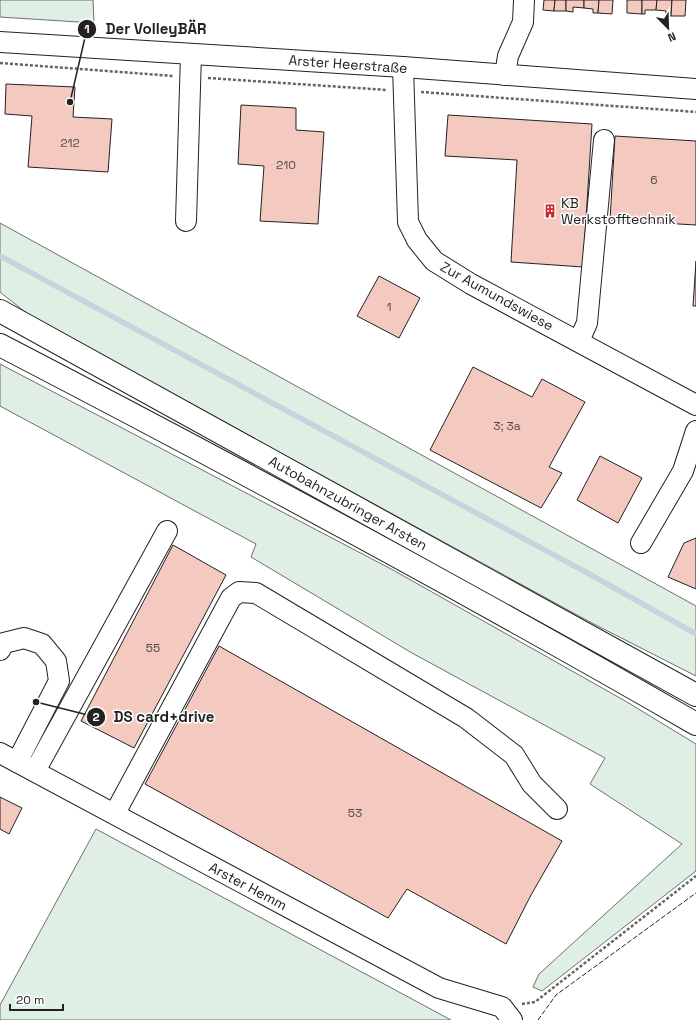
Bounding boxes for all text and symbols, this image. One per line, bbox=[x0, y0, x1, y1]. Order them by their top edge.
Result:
north arrow bbox=[648, 8, 688, 48]
callout: Der VolleyBÄR bbox=[77, 15, 215, 42]
text: Der VolleyBÄR bbox=[106, 19, 206, 38]
text: 1 bbox=[84, 21, 90, 37]
text: N bbox=[666, 29, 678, 45]
street label: Arster Heerstraße bbox=[288, 51, 408, 77]
house number: 212 bbox=[60, 135, 80, 151]
house number: 210 bbox=[276, 157, 296, 173]
house number: 6 bbox=[650, 172, 658, 188]
place label: KB Werkstofftechnik bbox=[561, 194, 676, 228]
building icon: KB Werkstofftechnik bbox=[542, 203, 558, 219]
street label: Zur Aumundswiese bbox=[437, 257, 557, 335]
house number: 1 bbox=[386, 299, 392, 315]
house number: 3; 3a bbox=[493, 418, 521, 434]
street label: Autobahnzubringer Arsten bbox=[265, 452, 431, 554]
house number: 55 bbox=[146, 640, 160, 656]
callout: DS card+drive bbox=[86, 703, 223, 730]
text: DS card+drive bbox=[113, 707, 215, 726]
text: 2 bbox=[92, 709, 100, 725]
house number: 53 bbox=[348, 805, 362, 821]
street label: Arster Hemm bbox=[206, 858, 290, 914]
scale bar bbox=[10, 986, 63, 1012]
text: 20 m bbox=[16, 992, 44, 1008]

